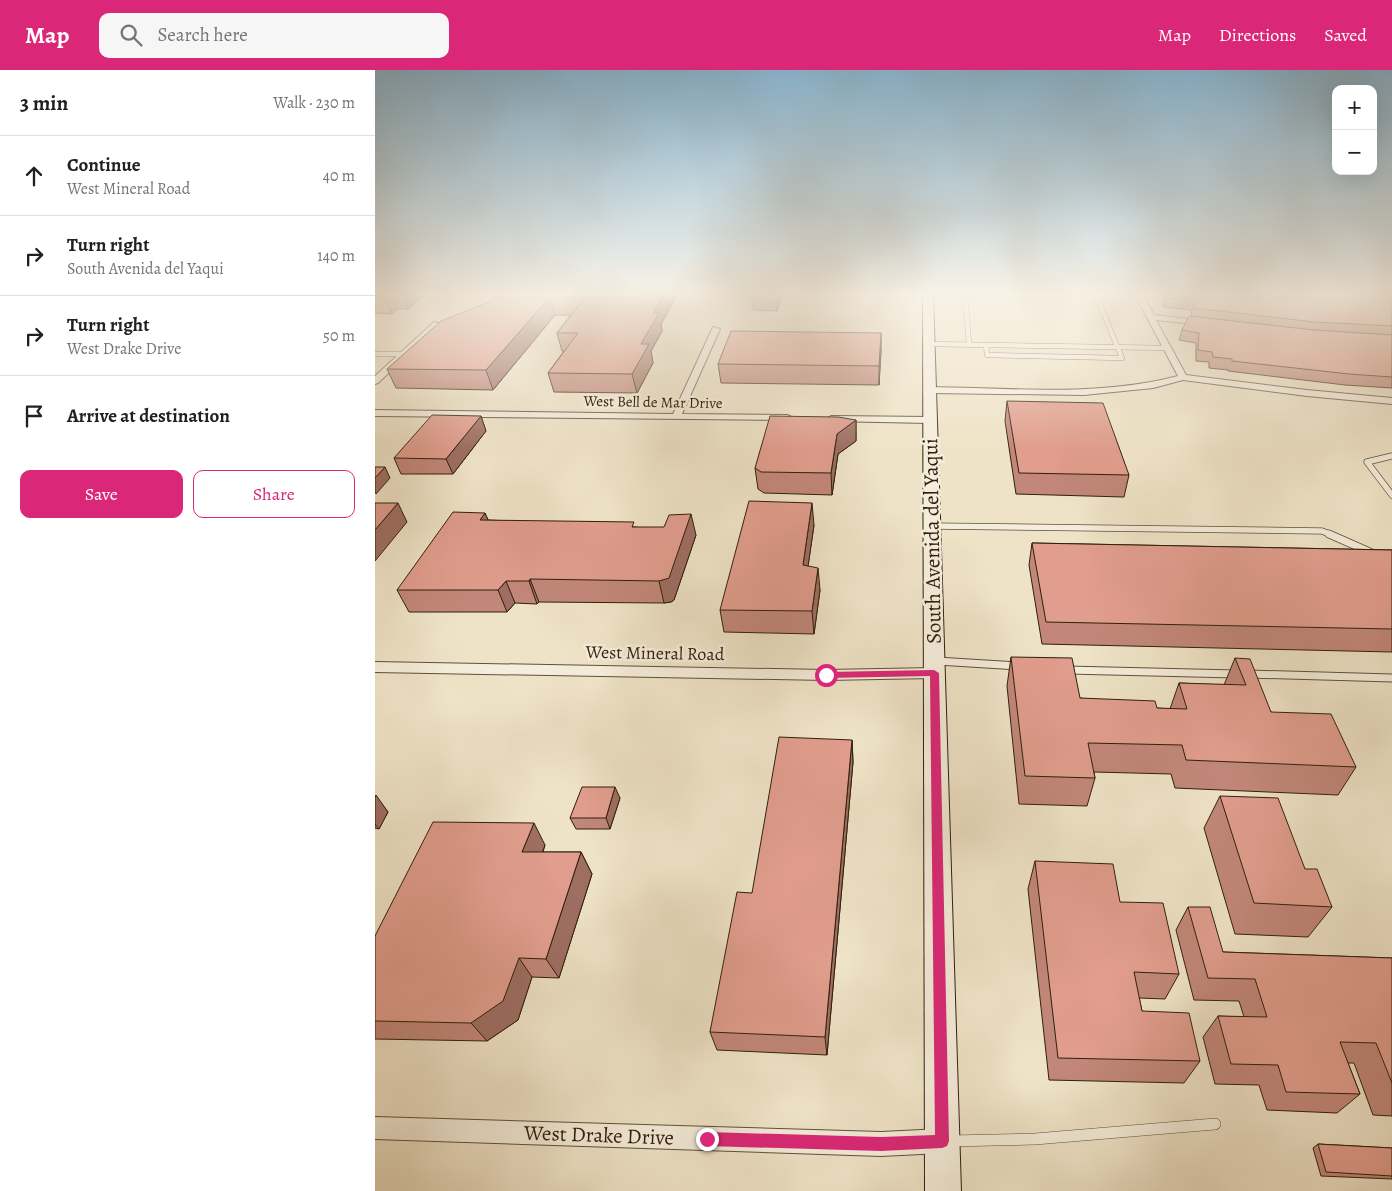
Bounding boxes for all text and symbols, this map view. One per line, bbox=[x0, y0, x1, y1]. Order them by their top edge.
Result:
search box bbox=[99, 13, 449, 58]
text: Map bbox=[25, 19, 69, 51]
icon: search bbox=[117, 21, 145, 49]
text: Search here bbox=[157, 22, 248, 48]
text: Map bbox=[1158, 23, 1191, 47]
text: Directions bbox=[1219, 23, 1296, 47]
text: Saved bbox=[1324, 23, 1367, 47]
map controls bbox=[1332, 85, 1377, 175]
button: + bbox=[1332, 85, 1377, 130]
text: 3 min bbox=[20, 89, 68, 117]
text: Walk · 230 m bbox=[273, 92, 355, 114]
button: − bbox=[1332, 130, 1377, 175]
text: Continue bbox=[67, 152, 141, 178]
icon: ahead bbox=[20, 162, 48, 190]
text: 40 m bbox=[323, 165, 355, 187]
text: West Mineral Road bbox=[67, 178, 190, 200]
text: Turn right bbox=[67, 232, 149, 258]
icon: right bbox=[20, 242, 48, 270]
text: 140 m bbox=[317, 245, 355, 267]
text: South Avenida del Yaqui bbox=[67, 258, 224, 280]
text: Turn right bbox=[67, 312, 149, 338]
icon: right bbox=[20, 322, 48, 350]
text: 50 m bbox=[323, 325, 355, 347]
text: West Drake Drive bbox=[67, 338, 181, 360]
street label: West Bell de Mar Drive bbox=[582, 391, 723, 413]
icon: arrive bbox=[20, 402, 48, 430]
text: Arrive at destination bbox=[67, 403, 230, 429]
street label: South Avenida del Yaqui bbox=[916, 438, 948, 644]
button: Save bbox=[20, 470, 183, 518]
button: Share bbox=[193, 470, 355, 518]
street label: West Mineral Road bbox=[584, 640, 725, 666]
route start bbox=[815, 664, 838, 687]
street label: West Drake Drive bbox=[523, 1118, 674, 1152]
route end bbox=[696, 1128, 719, 1151]

